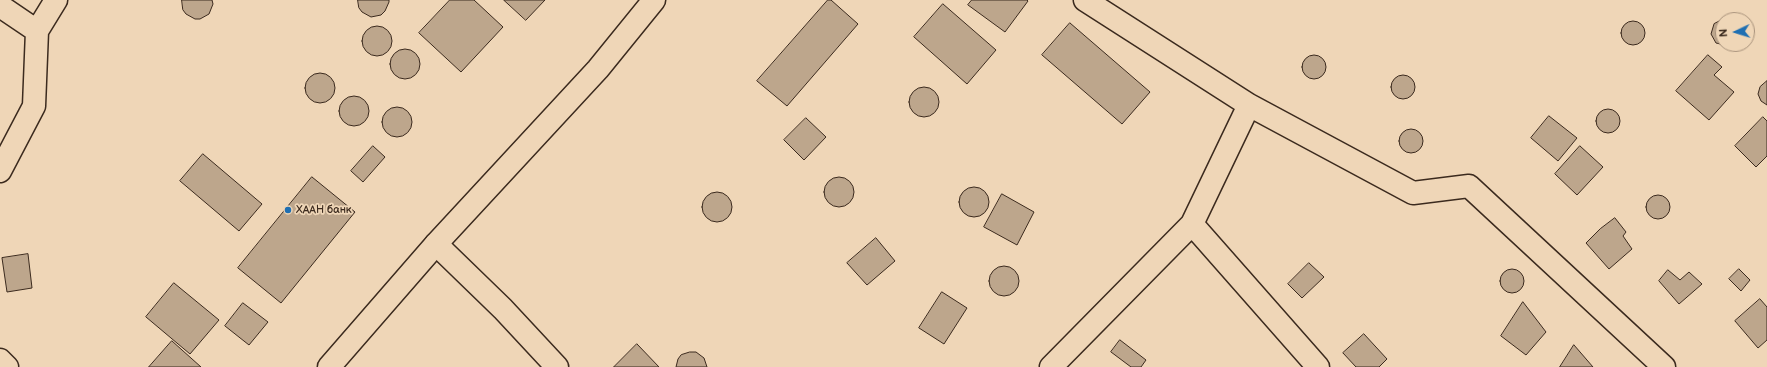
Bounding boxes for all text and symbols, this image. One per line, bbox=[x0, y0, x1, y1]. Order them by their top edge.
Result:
north arrow bbox=[1715, 12, 1755, 52]
text: N bbox=[1717, 28, 1730, 37]
place label: ХААН банк bbox=[296, 203, 352, 217]
marker: ХААН банк bbox=[283, 205, 293, 215]

